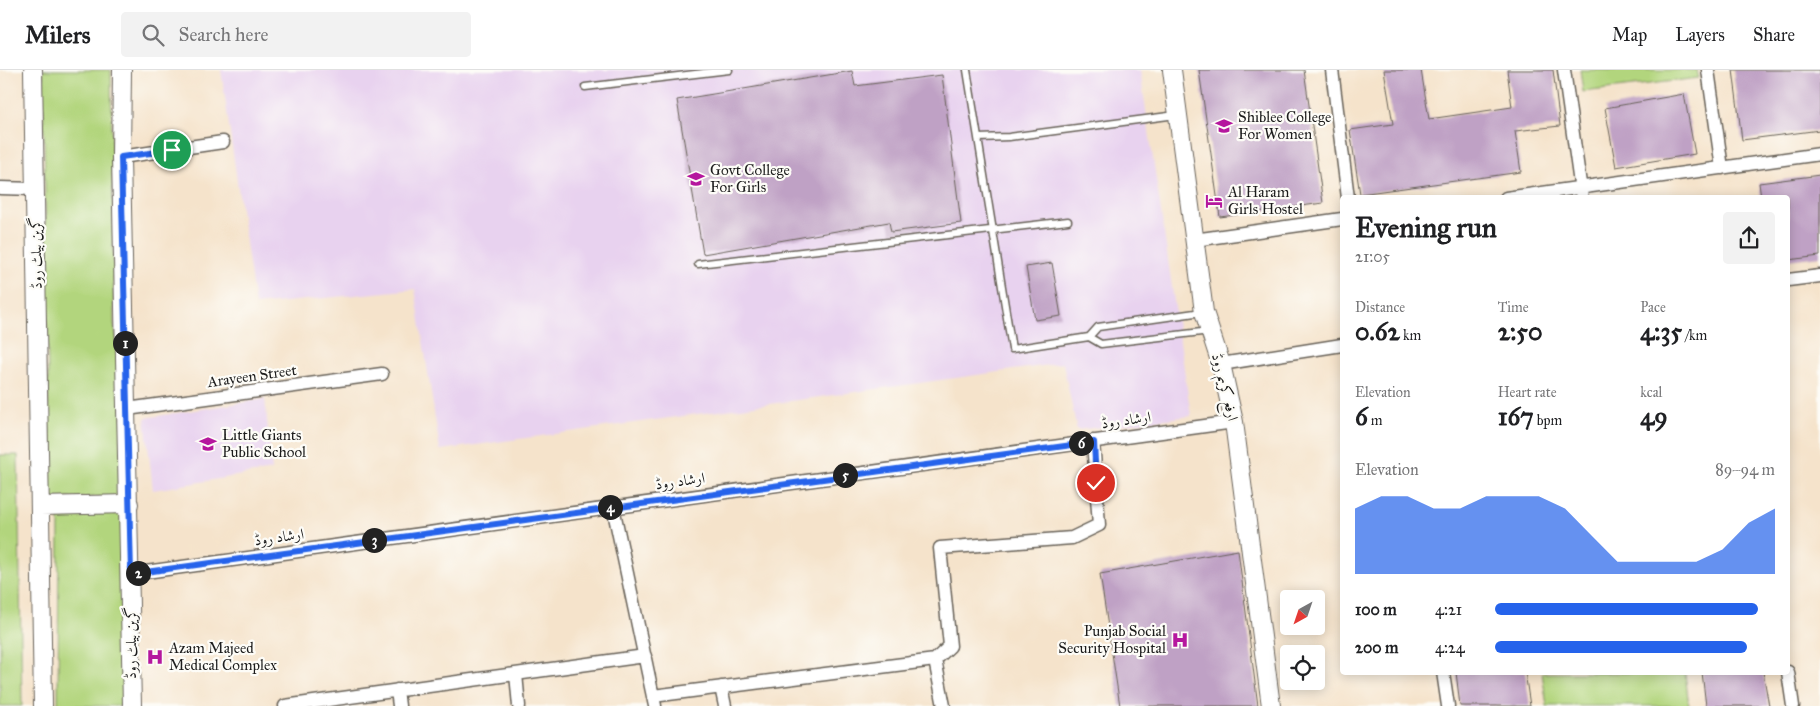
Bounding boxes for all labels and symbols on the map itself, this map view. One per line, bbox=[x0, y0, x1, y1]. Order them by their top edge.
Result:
place label: Shiblee College For Women bbox=[1238, 108, 1331, 143]
school or university icon: Shiblee College For Women bbox=[1214, 116, 1234, 136]
pin bbox=[151, 129, 193, 171]
place label: Govt College For Girls bbox=[710, 161, 790, 196]
school or university icon: Govt College For Girls bbox=[686, 169, 706, 189]
place label: Al Haram Girls Hostel bbox=[1227, 183, 1304, 218]
hotel icon: Al Haram Girls Hostel bbox=[1204, 191, 1224, 211]
street label: گرین بیلٹ روڈ bbox=[25, 217, 46, 289]
pin: 1 bbox=[112, 330, 138, 356]
street label: ارفع کریم روڈ bbox=[1203, 351, 1242, 424]
street label: Arayeen Street bbox=[205, 361, 298, 391]
street label: ارشاد روڈ bbox=[1100, 408, 1152, 432]
place label: Little Giants Public School bbox=[222, 426, 307, 461]
pin: 6 bbox=[1068, 430, 1094, 456]
school or university icon: Little Giants Public School bbox=[198, 434, 218, 454]
pin: 5 bbox=[832, 462, 858, 488]
pin bbox=[1075, 462, 1117, 504]
street label: ارشاد روڈ bbox=[654, 469, 706, 493]
pin: 4 bbox=[598, 494, 622, 520]
street label: ارشاد روڈ bbox=[253, 525, 305, 549]
pin: 3 bbox=[362, 528, 386, 552]
pin: 2 bbox=[126, 560, 150, 586]
north arrow bbox=[1280, 590, 1325, 635]
street label: گرین بیلٹ روڈ bbox=[121, 607, 140, 679]
place label: Punjab Social Security Hospital bbox=[1058, 622, 1167, 657]
hospital icon: Punjab Social Security Hospital bbox=[1170, 630, 1190, 650]
place label: Azam Majeed Medical Complex bbox=[168, 639, 277, 674]
hospital icon: Azam Majeed Medical Complex bbox=[145, 647, 165, 667]

